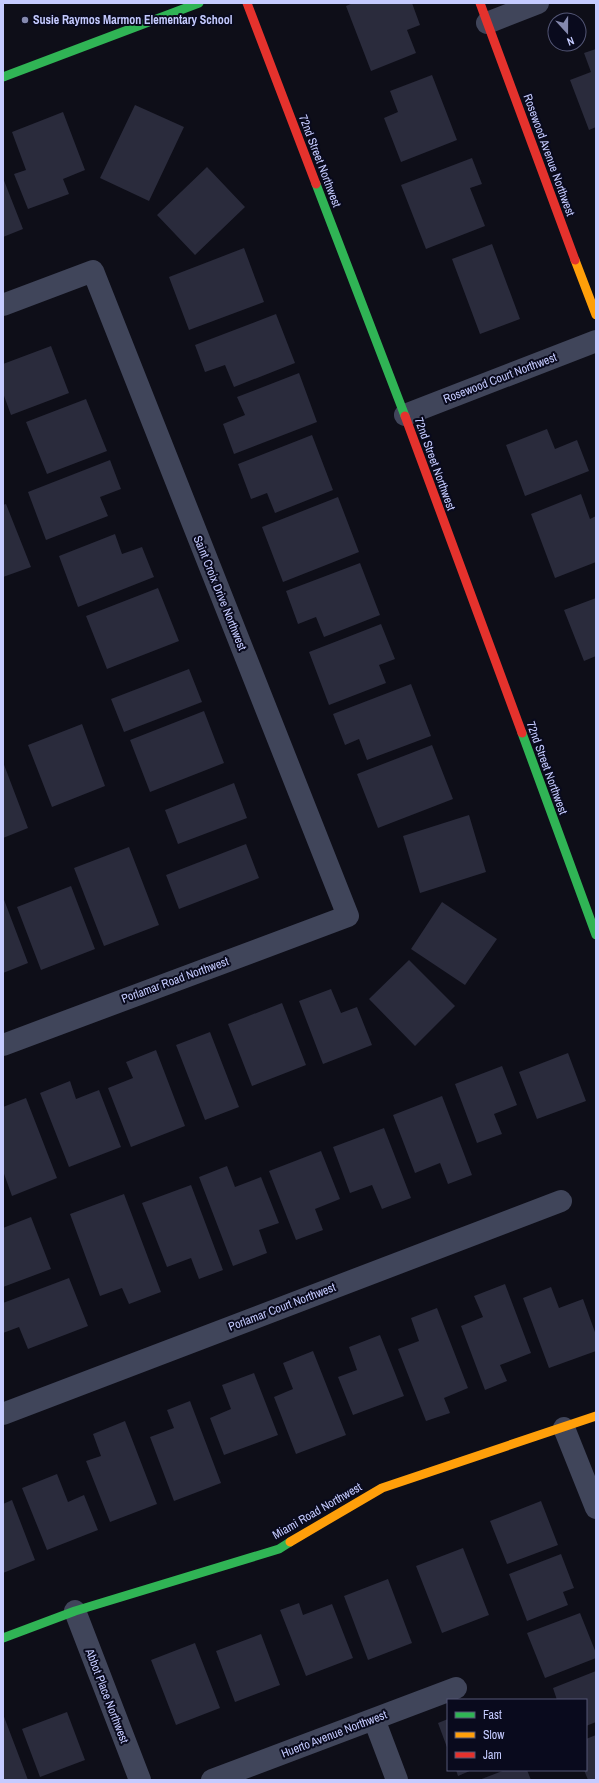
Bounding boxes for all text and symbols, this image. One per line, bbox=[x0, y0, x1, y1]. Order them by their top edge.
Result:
place label: Susie Raymos Marmon Elementary School bbox=[33, 12, 233, 28]
north arrow bbox=[547, 12, 587, 52]
marker: Susie Raymos Marmon Elementary School bbox=[20, 15, 30, 25]
text: N bbox=[565, 34, 576, 49]
street label: Rosewood Avenue Northwest bbox=[519, 92, 579, 219]
street label: 72nd Street Northwest bbox=[295, 112, 345, 210]
street label: Rosewood Court Northwest bbox=[441, 349, 559, 407]
street label: 72nd Street Northwest bbox=[411, 415, 459, 513]
street label: Saint Croix Drive Northwest bbox=[190, 533, 250, 653]
street label: 72nd Street Northwest bbox=[523, 719, 571, 817]
street label: Porlamar Road Northwest bbox=[119, 953, 231, 1007]
street label: Porlamar Court Northwest bbox=[226, 1279, 338, 1335]
street label: Miami Road Northwest bbox=[269, 1479, 365, 1543]
street label: Abbot Place Northwest bbox=[81, 1645, 132, 1746]
legend bbox=[447, 1699, 587, 1771]
street label: Huerto Avenue Northwest bbox=[279, 1706, 389, 1762]
text: Fast bbox=[483, 1707, 502, 1723]
text: Slow bbox=[483, 1727, 505, 1743]
text: Jam bbox=[483, 1747, 502, 1763]

